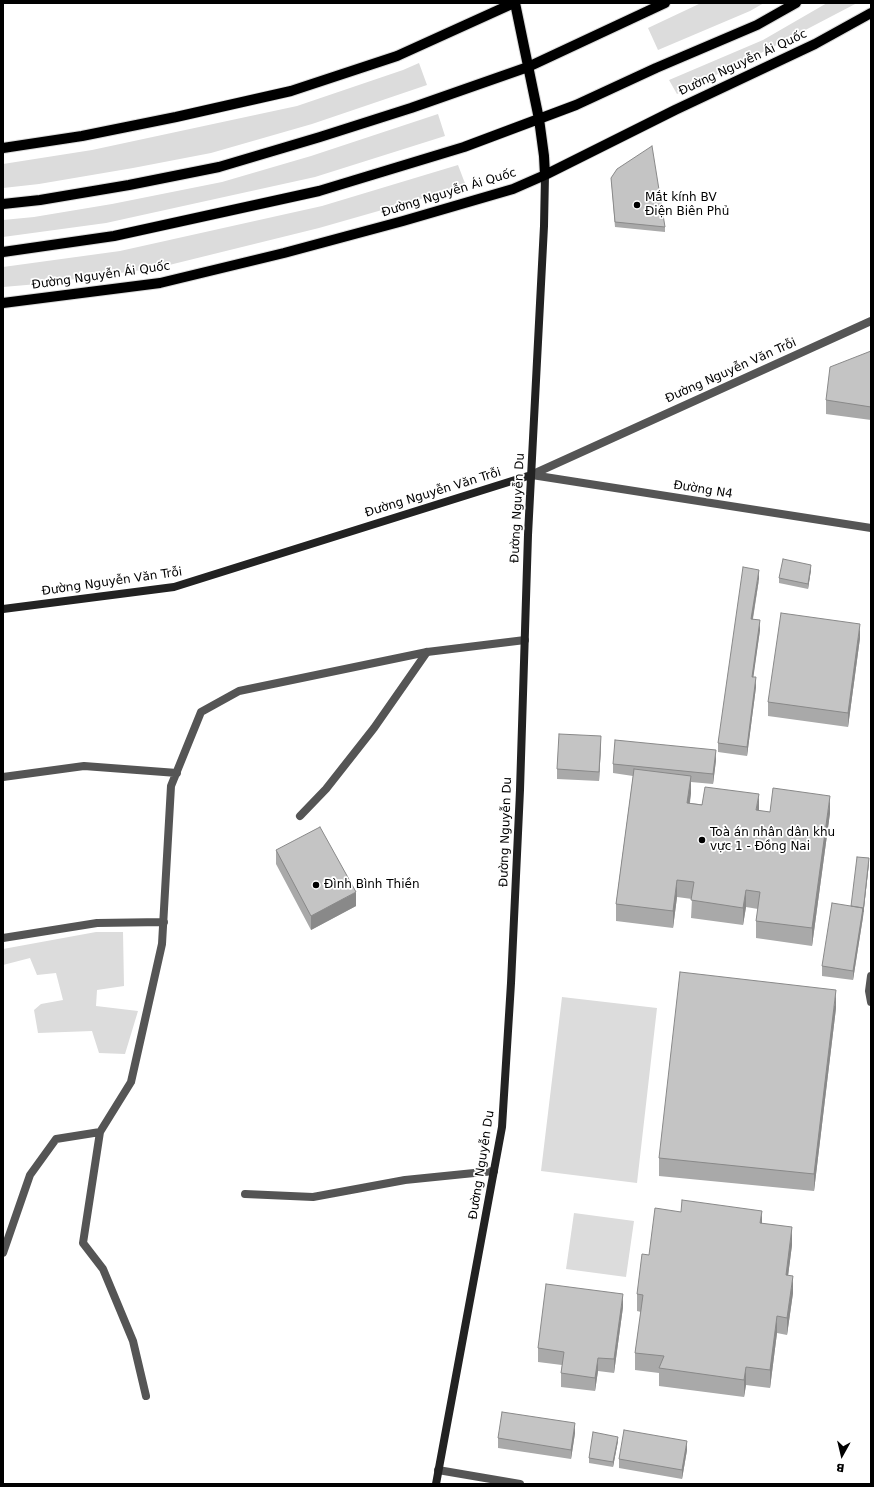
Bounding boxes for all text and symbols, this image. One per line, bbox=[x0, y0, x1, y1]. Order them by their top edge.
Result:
street label: Đường Nguyễn Ái Quốc bbox=[677, 27, 809, 99]
street label: Đường Nguyễn Ái Quốc bbox=[380, 166, 518, 220]
place label: Mắt kính BV Điện Biên Phủ bbox=[645, 191, 729, 219]
marker: Mắt kính BV Điện Biên Phủ bbox=[632, 200, 642, 210]
street label: Đường Nguyễn Ái Quốc bbox=[31, 259, 171, 293]
street label: Đường Nguyễn Văn Trỗi bbox=[663, 336, 799, 406]
street label: Đường Nguyễn Du bbox=[508, 453, 528, 563]
street label: Đường Nguyễn Văn Trỗi bbox=[363, 465, 503, 521]
street label: Đường N4 bbox=[672, 478, 734, 502]
street label: Đường Nguyễn Văn Trỗi bbox=[41, 565, 183, 599]
street label: Đường Nguyễn Du bbox=[497, 777, 515, 887]
place label: Toà án nhân dân khu vực 1 - Đồng Nai bbox=[710, 826, 835, 854]
marker: Toà án nhân dân khu vực 1 - Đồng Nai bbox=[697, 835, 707, 845]
place label: Đình Bình Thiền bbox=[324, 878, 420, 892]
marker: Đình Bình Thiền bbox=[311, 880, 321, 890]
street label: Đường Nguyễn Du bbox=[466, 1109, 498, 1221]
north arrow bbox=[822, 1435, 862, 1475]
text: B bbox=[835, 1460, 845, 1474]

